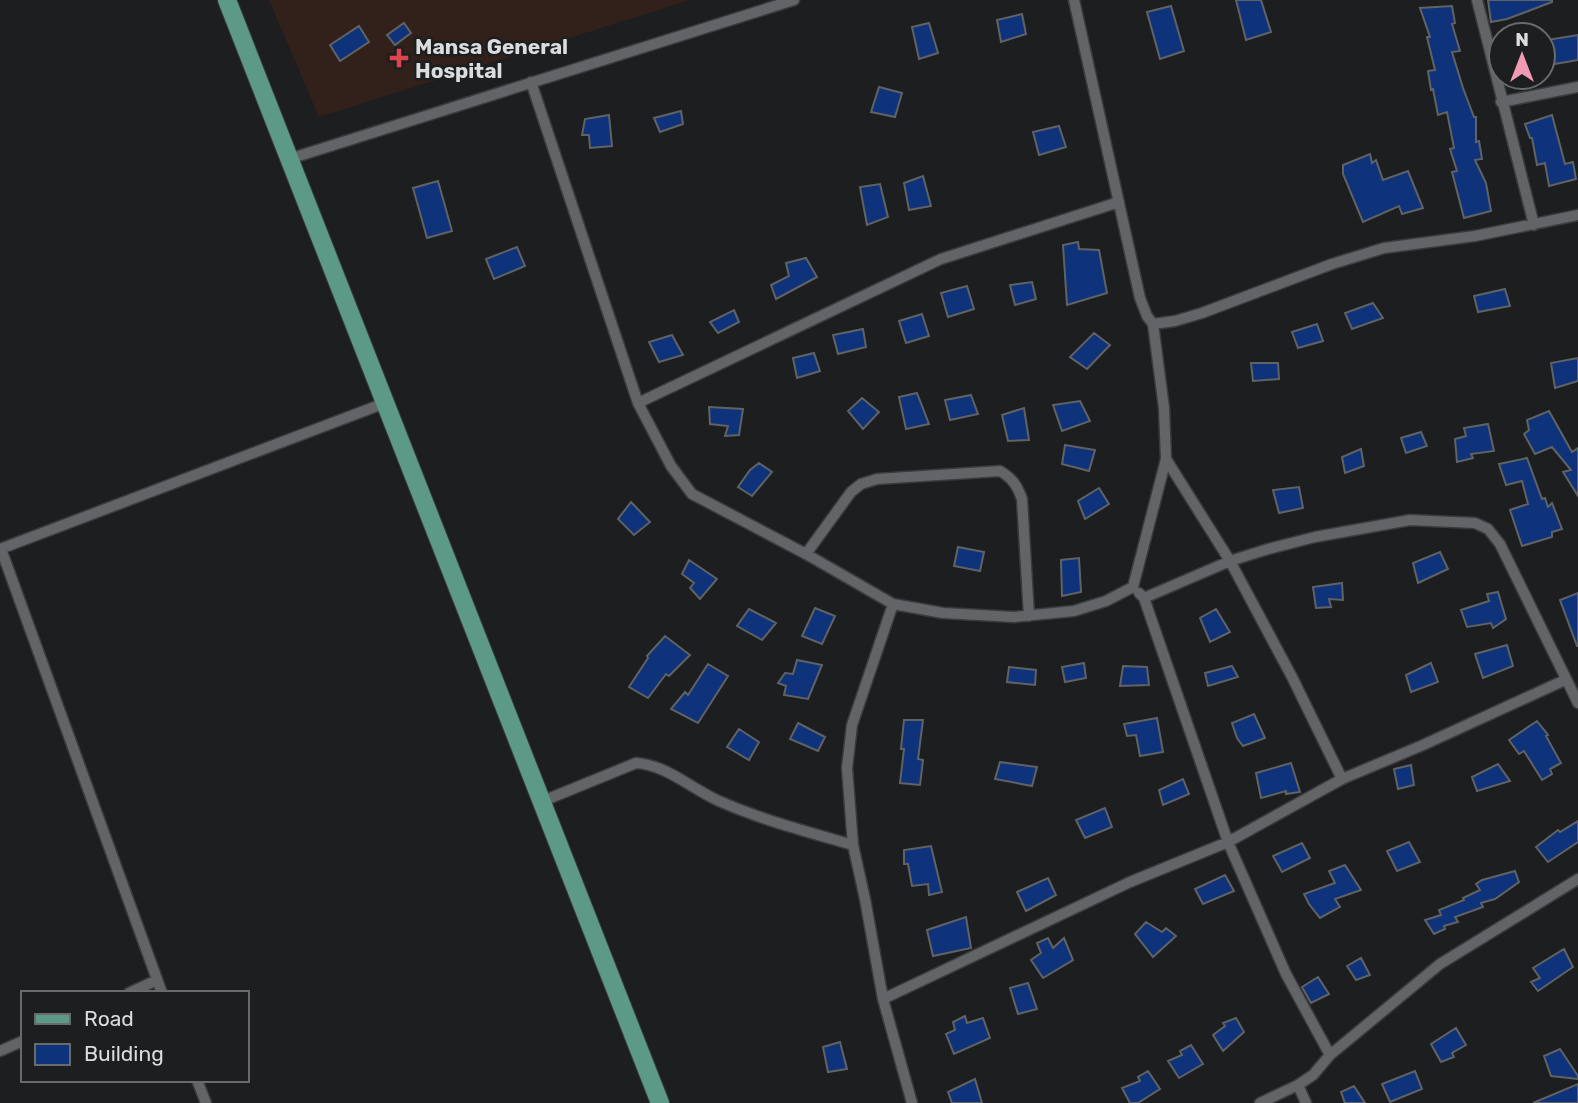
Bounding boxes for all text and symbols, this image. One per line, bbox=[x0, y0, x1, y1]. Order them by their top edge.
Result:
north arrow bbox=[1487, 21, 1557, 91]
text: N bbox=[1515, 28, 1529, 51]
place label: Mansa General Hospital bbox=[415, 34, 568, 83]
marker: Mansa General Hospital bbox=[389, 48, 409, 68]
legend bbox=[21, 991, 248, 1082]
text: Road bbox=[84, 1006, 134, 1031]
text: Building bbox=[84, 1041, 164, 1066]

